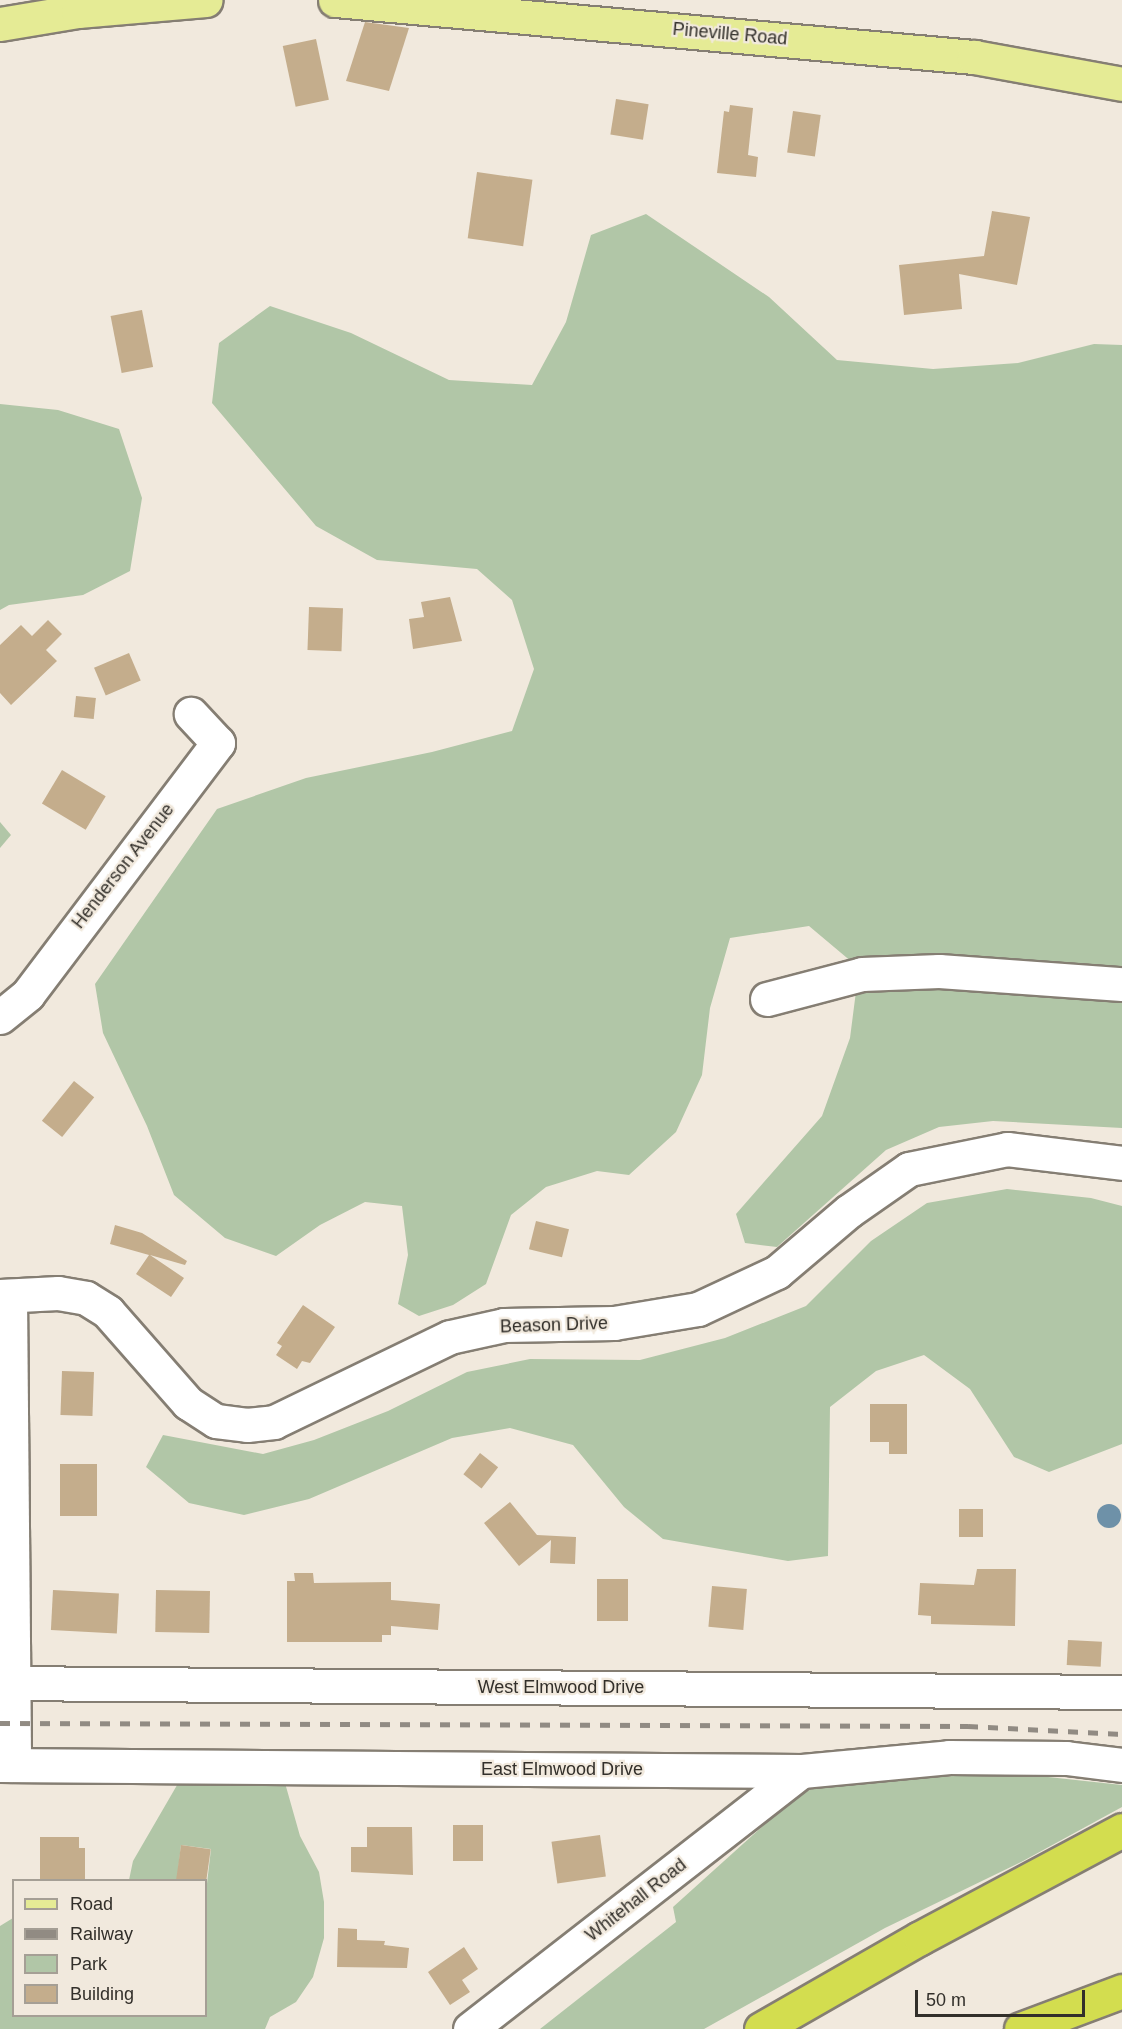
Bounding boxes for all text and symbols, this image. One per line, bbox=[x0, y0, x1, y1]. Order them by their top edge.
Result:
street label: Pineville Road bbox=[672, 18, 788, 50]
street label: Henderson Avenue bbox=[67, 799, 179, 933]
street label: Beason Drive bbox=[500, 1312, 608, 1338]
street label: West Elmwood Drive bbox=[478, 1676, 644, 1698]
street label: East Elmwood Drive bbox=[481, 1758, 643, 1780]
street label: Whitehall Road bbox=[581, 1854, 691, 1946]
legend bbox=[12, 1879, 207, 2017]
text: Road bbox=[70, 1894, 113, 1914]
text: Railway bbox=[70, 1924, 133, 1944]
text: Park bbox=[70, 1954, 107, 1974]
scale bar bbox=[918, 1978, 1088, 2016]
text: Building bbox=[70, 1984, 134, 2004]
text: 50 m bbox=[926, 1990, 966, 2010]

